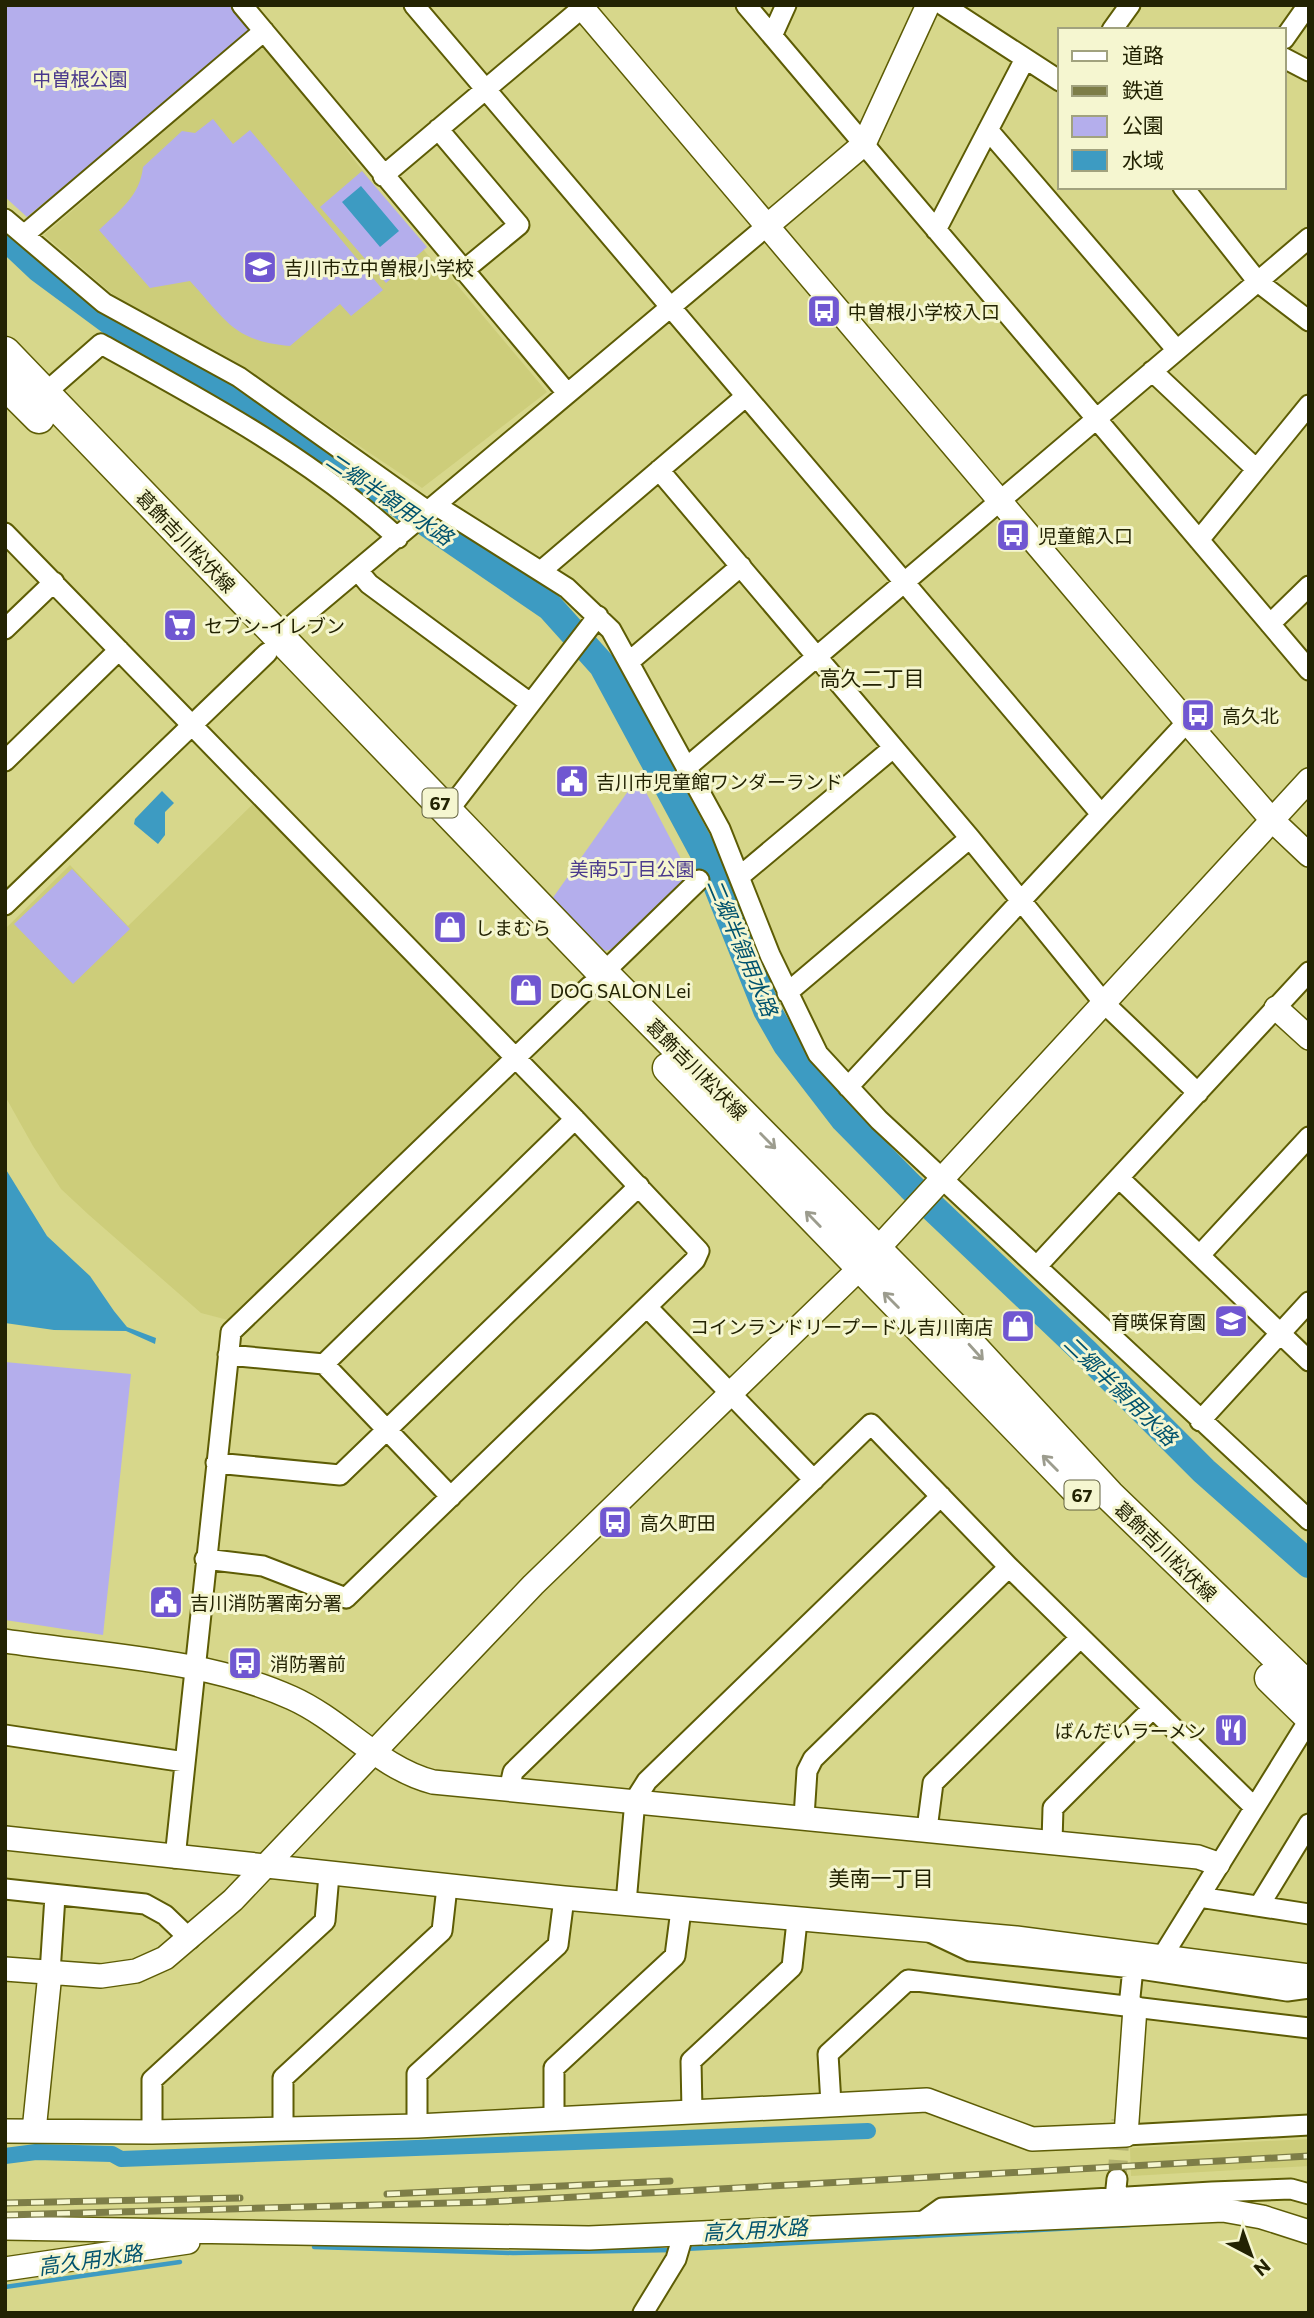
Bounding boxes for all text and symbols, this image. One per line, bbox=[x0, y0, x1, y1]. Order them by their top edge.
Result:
legend bbox=[1058, 28, 1286, 189]
text: 道路 bbox=[1122, 42, 1164, 67]
park label: 中曽根公園 bbox=[32, 67, 128, 90]
text: 鉄道 bbox=[1122, 77, 1164, 102]
text: 公園 bbox=[1122, 112, 1164, 137]
text: 水域 bbox=[1122, 147, 1164, 172]
school or university icon: 吉川市立中曽根小学校 bbox=[241, 248, 279, 286]
place label: 吉川市立中曽根小学校 bbox=[284, 256, 474, 279]
bus stop icon: 中曽根小学校入口 bbox=[805, 292, 843, 330]
place label: 中曽根小学校入口 bbox=[848, 300, 1000, 323]
water label: 二郷半領用水路 bbox=[322, 447, 460, 551]
street label: 葛飾吉川松伏線 bbox=[132, 485, 240, 597]
bus stop icon: 児童館入口 bbox=[994, 516, 1032, 554]
place label: 児童館入口 bbox=[1038, 524, 1133, 547]
supermarket icon: セブン-イレブン bbox=[161, 606, 199, 644]
place label: セブン-イレブン bbox=[204, 614, 345, 637]
district label: 高久二丁目 bbox=[820, 665, 925, 690]
bus stop icon: 高久北 bbox=[1179, 696, 1217, 734]
place label: 高久北 bbox=[1222, 704, 1279, 727]
public building icon: 吉川市児童館ワンダーランド bbox=[553, 762, 591, 800]
place label: 吉川市児童館ワンダーランド bbox=[596, 770, 843, 793]
road number: 67 bbox=[422, 788, 458, 818]
park label: 美南5丁目公園 bbox=[570, 857, 694, 880]
water label: 二郷半領用水路 bbox=[703, 874, 784, 1021]
shop icon: しまむら bbox=[431, 908, 469, 946]
place label: しまむら bbox=[475, 916, 551, 939]
shop icon: DOG SALON Lei bbox=[507, 971, 545, 1009]
place label: DOG SALON Lei bbox=[550, 979, 691, 1002]
street label: 葛飾吉川松伏線 bbox=[642, 1014, 752, 1124]
one-way arrow bbox=[760, 1132, 777, 1149]
one-way arrow bbox=[804, 1211, 821, 1228]
one-way arrow bbox=[883, 1291, 900, 1308]
school or university icon: 育暎保育園 bbox=[1212, 1302, 1250, 1340]
shop icon: コインランドリープードル吉川南店 bbox=[999, 1307, 1037, 1345]
place label: 育暎保育園 bbox=[1111, 1310, 1206, 1333]
place label: コインランドリープードル吉川南店 bbox=[690, 1315, 993, 1338]
water label: 二郷半領用水路 bbox=[1059, 1330, 1184, 1451]
one-way arrow bbox=[968, 1343, 984, 1361]
one-way arrow bbox=[1041, 1454, 1058, 1471]
road number: 67 bbox=[1064, 1480, 1100, 1510]
street label: 葛飾吉川松伏線 bbox=[1110, 1497, 1222, 1605]
bus stop icon: 高久町田 bbox=[596, 1503, 634, 1541]
place label: 高久町田 bbox=[640, 1511, 716, 1534]
public building icon: 吉川消防署南分署 bbox=[147, 1583, 185, 1621]
place label: 吉川消防署南分署 bbox=[190, 1591, 342, 1614]
bus stop icon: 消防署前 bbox=[226, 1644, 264, 1682]
place label: 消防署前 bbox=[270, 1652, 346, 1675]
restaurant icon: ばんだいラーメン bbox=[1212, 1711, 1250, 1749]
place label: ばんだいラーメン bbox=[1055, 1719, 1206, 1742]
district label: 美南一丁目 bbox=[829, 1865, 934, 1890]
water label: 高久用水路 bbox=[702, 2214, 810, 2244]
north arrow bbox=[1216, 2220, 1286, 2290]
water label: 高久用水路 bbox=[36, 2239, 146, 2279]
text: N bbox=[1250, 2255, 1275, 2282]

